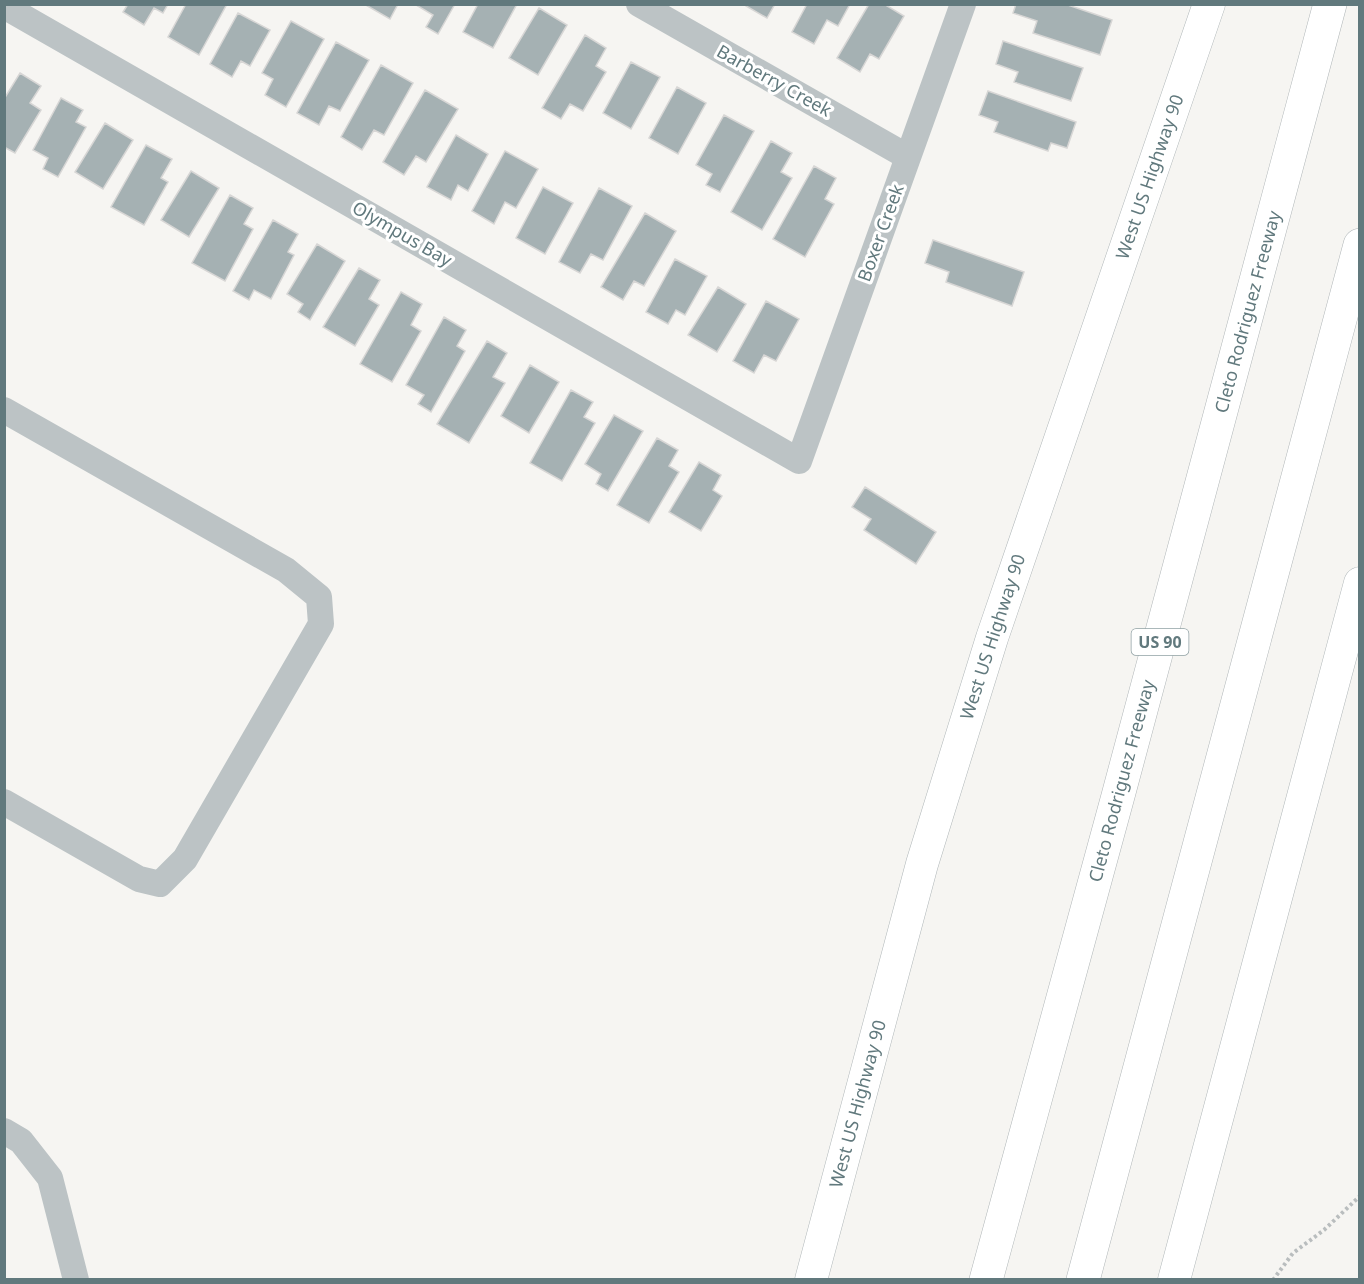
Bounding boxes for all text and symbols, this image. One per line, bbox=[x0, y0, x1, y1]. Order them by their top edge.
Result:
street label: Barberry Creek bbox=[713, 39, 836, 122]
street label: West US Highway 90 bbox=[1110, 91, 1189, 262]
street label: Boxer Creek bbox=[851, 180, 909, 285]
street label: Olympus Bay bbox=[348, 195, 457, 272]
street label: Cleto Rodriguez Freeway bbox=[1208, 207, 1286, 416]
street label: West US Highway 90 bbox=[954, 551, 1030, 723]
road number: US 90 bbox=[1132, 629, 1188, 655]
street label: Cleto Rodriguez Freeway bbox=[1082, 676, 1160, 885]
street label: West US Highway 90 bbox=[823, 1017, 891, 1190]

